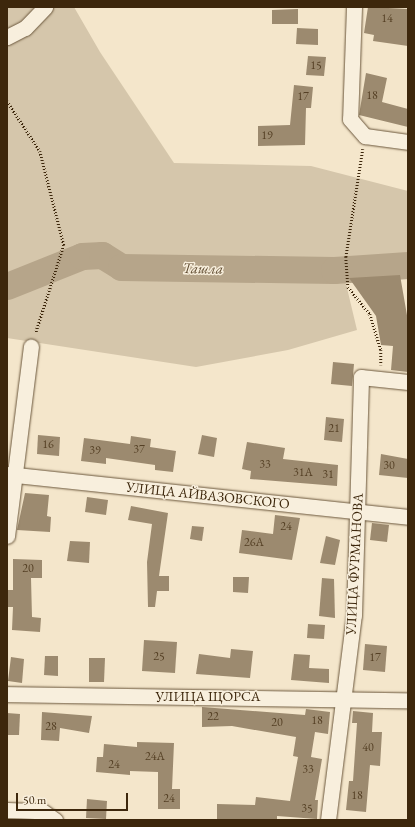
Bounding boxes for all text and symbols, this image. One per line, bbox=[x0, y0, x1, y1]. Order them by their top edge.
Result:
house number: 14 bbox=[381, 12, 393, 26]
house number: 15 bbox=[310, 59, 322, 73]
house number: 18 bbox=[366, 89, 378, 103]
house number: 17 bbox=[297, 90, 309, 104]
house number: 19 bbox=[261, 129, 273, 143]
water label: Ташла bbox=[183, 259, 223, 277]
house number: 21 bbox=[328, 422, 340, 436]
house number: 16 bbox=[42, 438, 54, 452]
house number: 37 bbox=[133, 443, 145, 457]
house number: 39 bbox=[89, 444, 101, 458]
house number: 33 bbox=[259, 458, 271, 472]
house number: 30 bbox=[383, 459, 395, 473]
house number: 31А bbox=[293, 466, 313, 480]
house number: 31 bbox=[322, 468, 334, 482]
street label: УЛИЦА АЙВАЗОВСКОГО bbox=[125, 478, 291, 512]
street label: УЛИЦА ФУРМАНОВА bbox=[342, 493, 366, 635]
house number: 24 bbox=[280, 520, 292, 534]
house number: 26А bbox=[244, 536, 264, 550]
house number: 20 bbox=[22, 562, 34, 576]
house number: 25 bbox=[153, 650, 165, 664]
house number: 17 bbox=[369, 651, 381, 665]
street label: УЛИЦА ЩОРСА bbox=[155, 688, 261, 704]
house number: 22 bbox=[207, 710, 219, 724]
house number: 18 bbox=[311, 714, 323, 728]
house number: 20 bbox=[271, 716, 283, 730]
house number: 28 bbox=[45, 720, 57, 734]
house number: 40 bbox=[362, 741, 374, 755]
house number: 24А bbox=[145, 750, 165, 764]
house number: 24 bbox=[108, 758, 120, 772]
house number: 33 bbox=[302, 763, 314, 777]
scale bar bbox=[18, 785, 130, 811]
house number: 18 bbox=[351, 789, 363, 803]
text: 50 m bbox=[23, 792, 46, 808]
house number: 24 bbox=[163, 792, 175, 806]
house number: 35 bbox=[301, 802, 313, 816]

